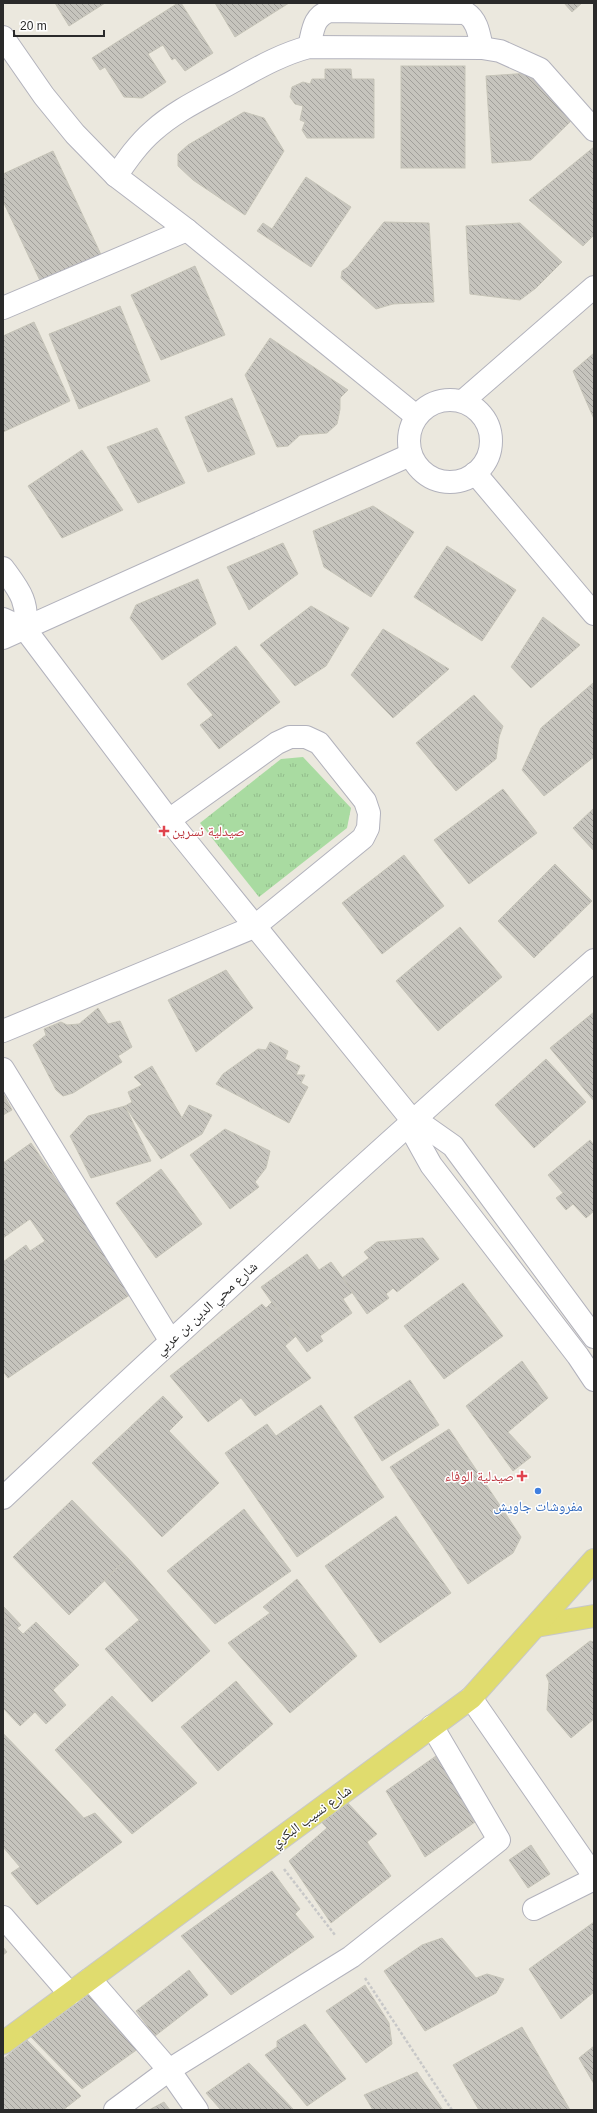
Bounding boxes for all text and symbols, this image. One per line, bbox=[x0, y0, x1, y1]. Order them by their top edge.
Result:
scale bar bbox=[14, 12, 104, 38]
text: 20 m bbox=[20, 19, 47, 33]
place label: صيدلية نسرين bbox=[172, 823, 245, 840]
marker: صيدلية نسرين bbox=[159, 826, 169, 836]
street label: شارع محي الدين بن عربي bbox=[152, 1258, 263, 1361]
place label: صيدلية الوفاء bbox=[445, 1468, 514, 1485]
marker: صيدلية الوفاء bbox=[517, 1471, 527, 1481]
marker: مفروشات جاويش bbox=[533, 1486, 543, 1496]
place label: مفروشات جاويش bbox=[493, 1498, 583, 1515]
street label: شارع نسيب البكري bbox=[268, 1782, 356, 1853]

